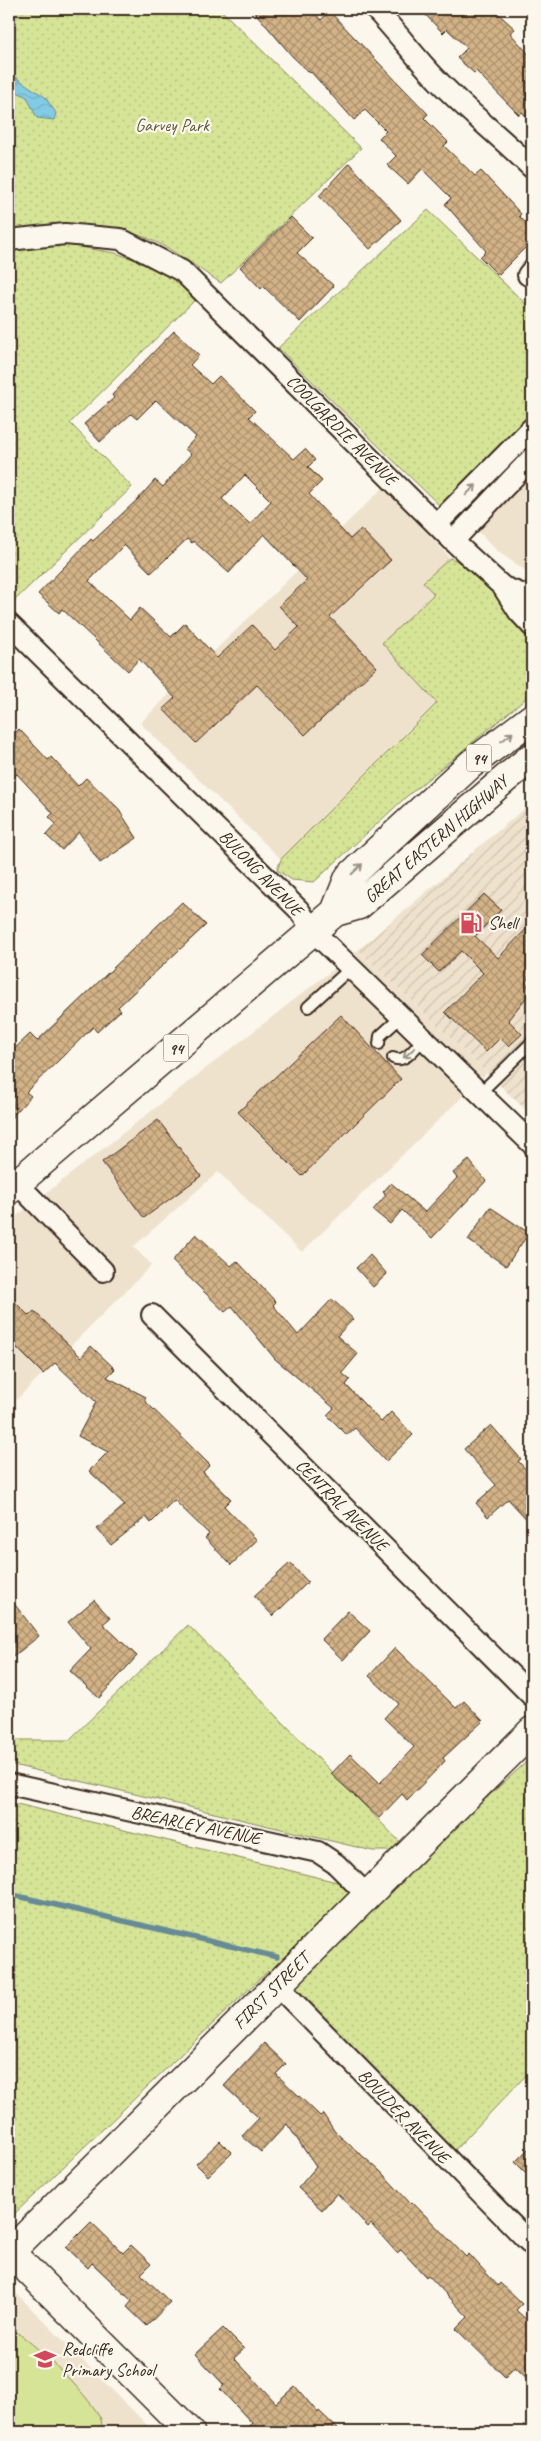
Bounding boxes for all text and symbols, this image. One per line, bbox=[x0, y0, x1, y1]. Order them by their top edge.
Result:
park label: Garvey Park bbox=[135, 114, 210, 136]
street label: COOLGARDIE AVENUE bbox=[282, 370, 403, 491]
one-way arrow bbox=[465, 483, 477, 496]
one-way arrow bbox=[500, 731, 513, 742]
road number: 94 bbox=[466, 744, 492, 771]
street label: GREAT EASTERN HIGHWAY bbox=[360, 769, 515, 907]
street label: BULONG AVENUE bbox=[214, 825, 309, 922]
one-way arrow bbox=[350, 863, 363, 875]
fuel station icon: Shell bbox=[458, 910, 484, 936]
place label: Shell bbox=[488, 912, 520, 934]
road number: 94 bbox=[164, 1034, 188, 1062]
one-way arrow bbox=[403, 1047, 416, 1059]
street label: CENTRAL AVENUE bbox=[291, 1454, 394, 1557]
street label: BREARLEY AVENUE bbox=[129, 1801, 265, 1850]
street label: FIRST STREET bbox=[228, 1945, 317, 2034]
street label: BOULDER AVENUE bbox=[353, 2064, 456, 2170]
place label: Redcliffe Primary School bbox=[62, 2338, 157, 2381]
school or university icon: Redcliffe Primary School bbox=[32, 2346, 58, 2372]

